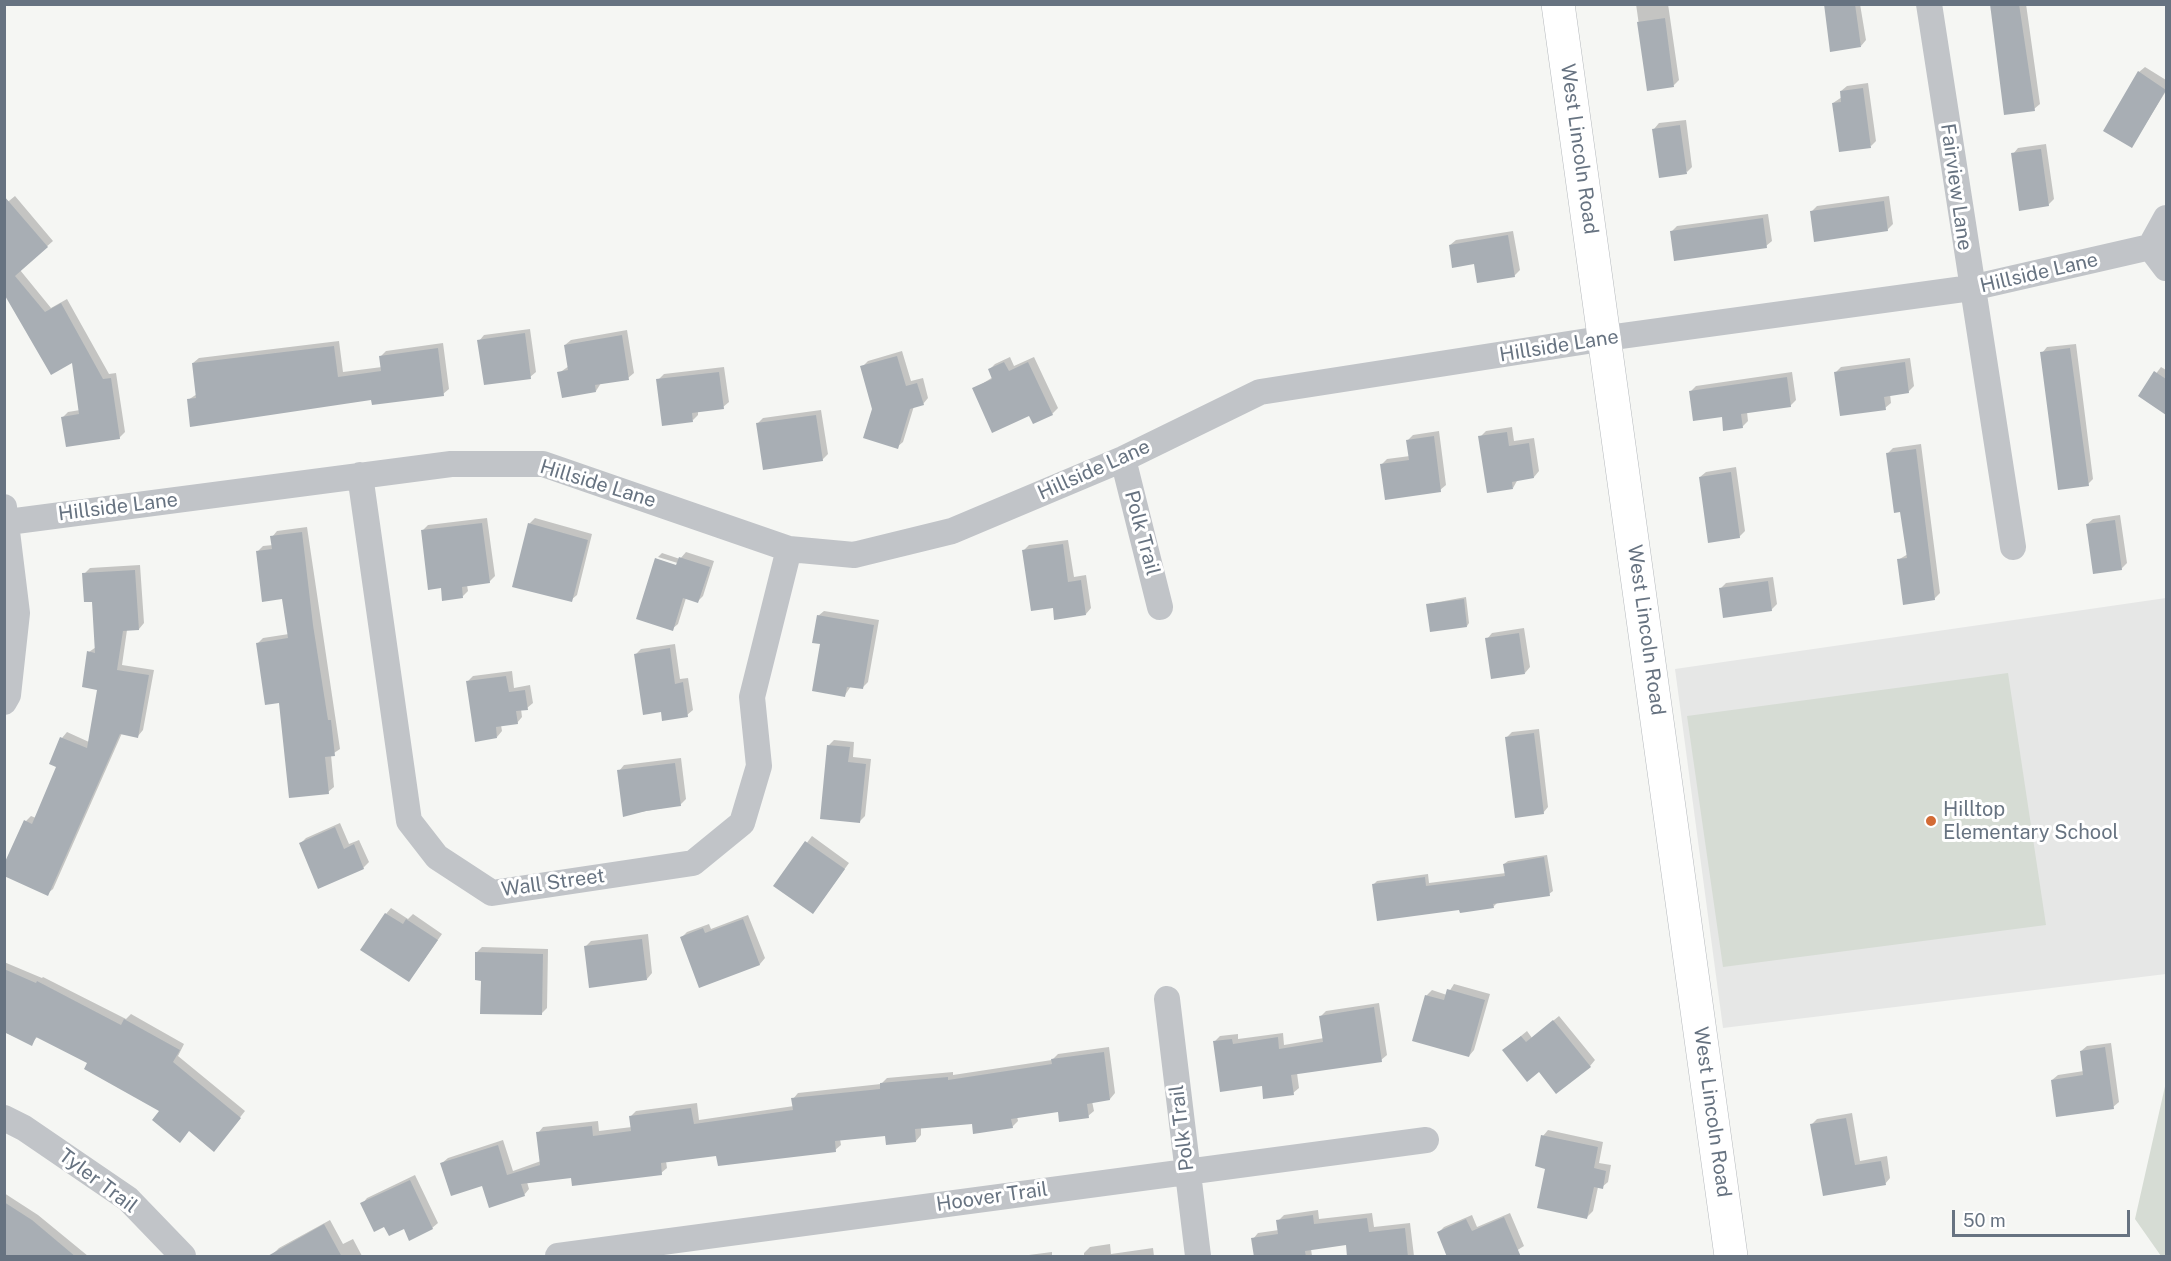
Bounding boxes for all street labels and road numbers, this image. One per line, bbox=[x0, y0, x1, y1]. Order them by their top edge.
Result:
street label: West Lincoln Road bbox=[1555, 62, 1603, 236]
street label: Fairview Lane bbox=[1935, 122, 1977, 252]
street label: Hillside Lane bbox=[1978, 248, 2100, 298]
street label: Hillside Lane bbox=[1498, 325, 1620, 367]
street label: Hillside Lane bbox=[1034, 435, 1154, 505]
street label: Hillside Lane bbox=[537, 455, 659, 513]
street label: Hillside Lane bbox=[57, 488, 179, 526]
street label: Polk Trail bbox=[1119, 488, 1165, 578]
street label: West Lincoln Road bbox=[1622, 543, 1670, 717]
street label: Wall Street bbox=[500, 864, 606, 902]
street label: West Lincoln Road bbox=[1688, 1025, 1736, 1199]
street label: Polk Trail bbox=[1165, 1083, 1199, 1173]
street label: Tyler Trail bbox=[54, 1144, 142, 1218]
street label: Hoover Trail bbox=[935, 1177, 1049, 1217]

